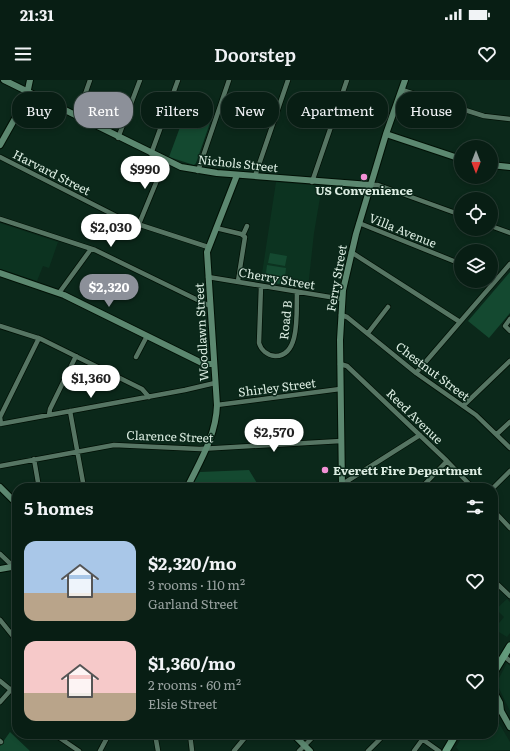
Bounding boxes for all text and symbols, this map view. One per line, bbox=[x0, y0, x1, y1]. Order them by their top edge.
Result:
text: 21:31 bbox=[20, 3, 54, 26]
text: Doorstep bbox=[214, 41, 296, 68]
icon: menu bbox=[12, 43, 34, 65]
icon: heart bbox=[476, 43, 498, 65]
chip: Buy bbox=[12, 92, 66, 128]
chip: Rent bbox=[74, 92, 133, 128]
chip: Filters bbox=[141, 92, 213, 128]
chip: New bbox=[221, 92, 279, 128]
chip: Apartment bbox=[287, 92, 388, 128]
chip: House bbox=[396, 92, 466, 128]
north arrow bbox=[454, 140, 498, 184]
map controls bbox=[454, 140, 498, 288]
street label: Harvard Street bbox=[10, 145, 94, 199]
street label: Nichols Street bbox=[197, 150, 279, 176]
pin: $990 bbox=[121, 156, 169, 190]
text: $990 bbox=[130, 159, 160, 178]
marker: US Convenience bbox=[359, 172, 369, 182]
place label: US Convenience bbox=[315, 181, 413, 199]
button: locate bbox=[454, 192, 498, 236]
street label: Villa Avenue bbox=[366, 208, 440, 252]
pin: $2,030 bbox=[78, 214, 144, 248]
text: $2,030 bbox=[90, 217, 132, 236]
street label: Ferry Street bbox=[321, 243, 351, 313]
button: layers bbox=[454, 244, 498, 288]
street label: Cherry Street bbox=[237, 262, 317, 294]
pin: $2,320 bbox=[76, 274, 142, 308]
text: $2,320 bbox=[89, 277, 129, 296]
street label: Woodlawn Street bbox=[189, 282, 213, 382]
street label: Road B bbox=[274, 299, 296, 341]
street label: Chestnut Street bbox=[392, 337, 474, 405]
pin: $1,360 bbox=[58, 365, 124, 399]
text: $1,360 bbox=[71, 368, 111, 387]
street label: Shirley Street bbox=[237, 373, 317, 401]
street label: Reed Avenue bbox=[383, 384, 447, 448]
pin: $2,570 bbox=[241, 419, 307, 453]
text: $2,570 bbox=[254, 422, 294, 441]
street label: Clarence Street bbox=[126, 425, 214, 447]
place label: Everett Fire Department bbox=[333, 461, 483, 479]
marker: Everett Fire Department bbox=[320, 465, 330, 475]
text: 5 homes bbox=[24, 495, 94, 520]
icon: filters bbox=[464, 496, 486, 518]
text: $2,320/mo bbox=[148, 550, 237, 575]
icon: home bbox=[56, 557, 104, 605]
icon: heart bbox=[464, 570, 486, 592]
text: 3 rooms · 110 m² bbox=[148, 575, 245, 594]
text: Garland Street bbox=[148, 594, 238, 613]
text: $1,360/mo bbox=[148, 650, 236, 675]
icon: home bbox=[56, 657, 104, 705]
icon: heart bbox=[464, 670, 486, 692]
text: 2 rooms · 60 m² bbox=[148, 675, 241, 694]
text: Elsie Street bbox=[148, 694, 217, 713]

